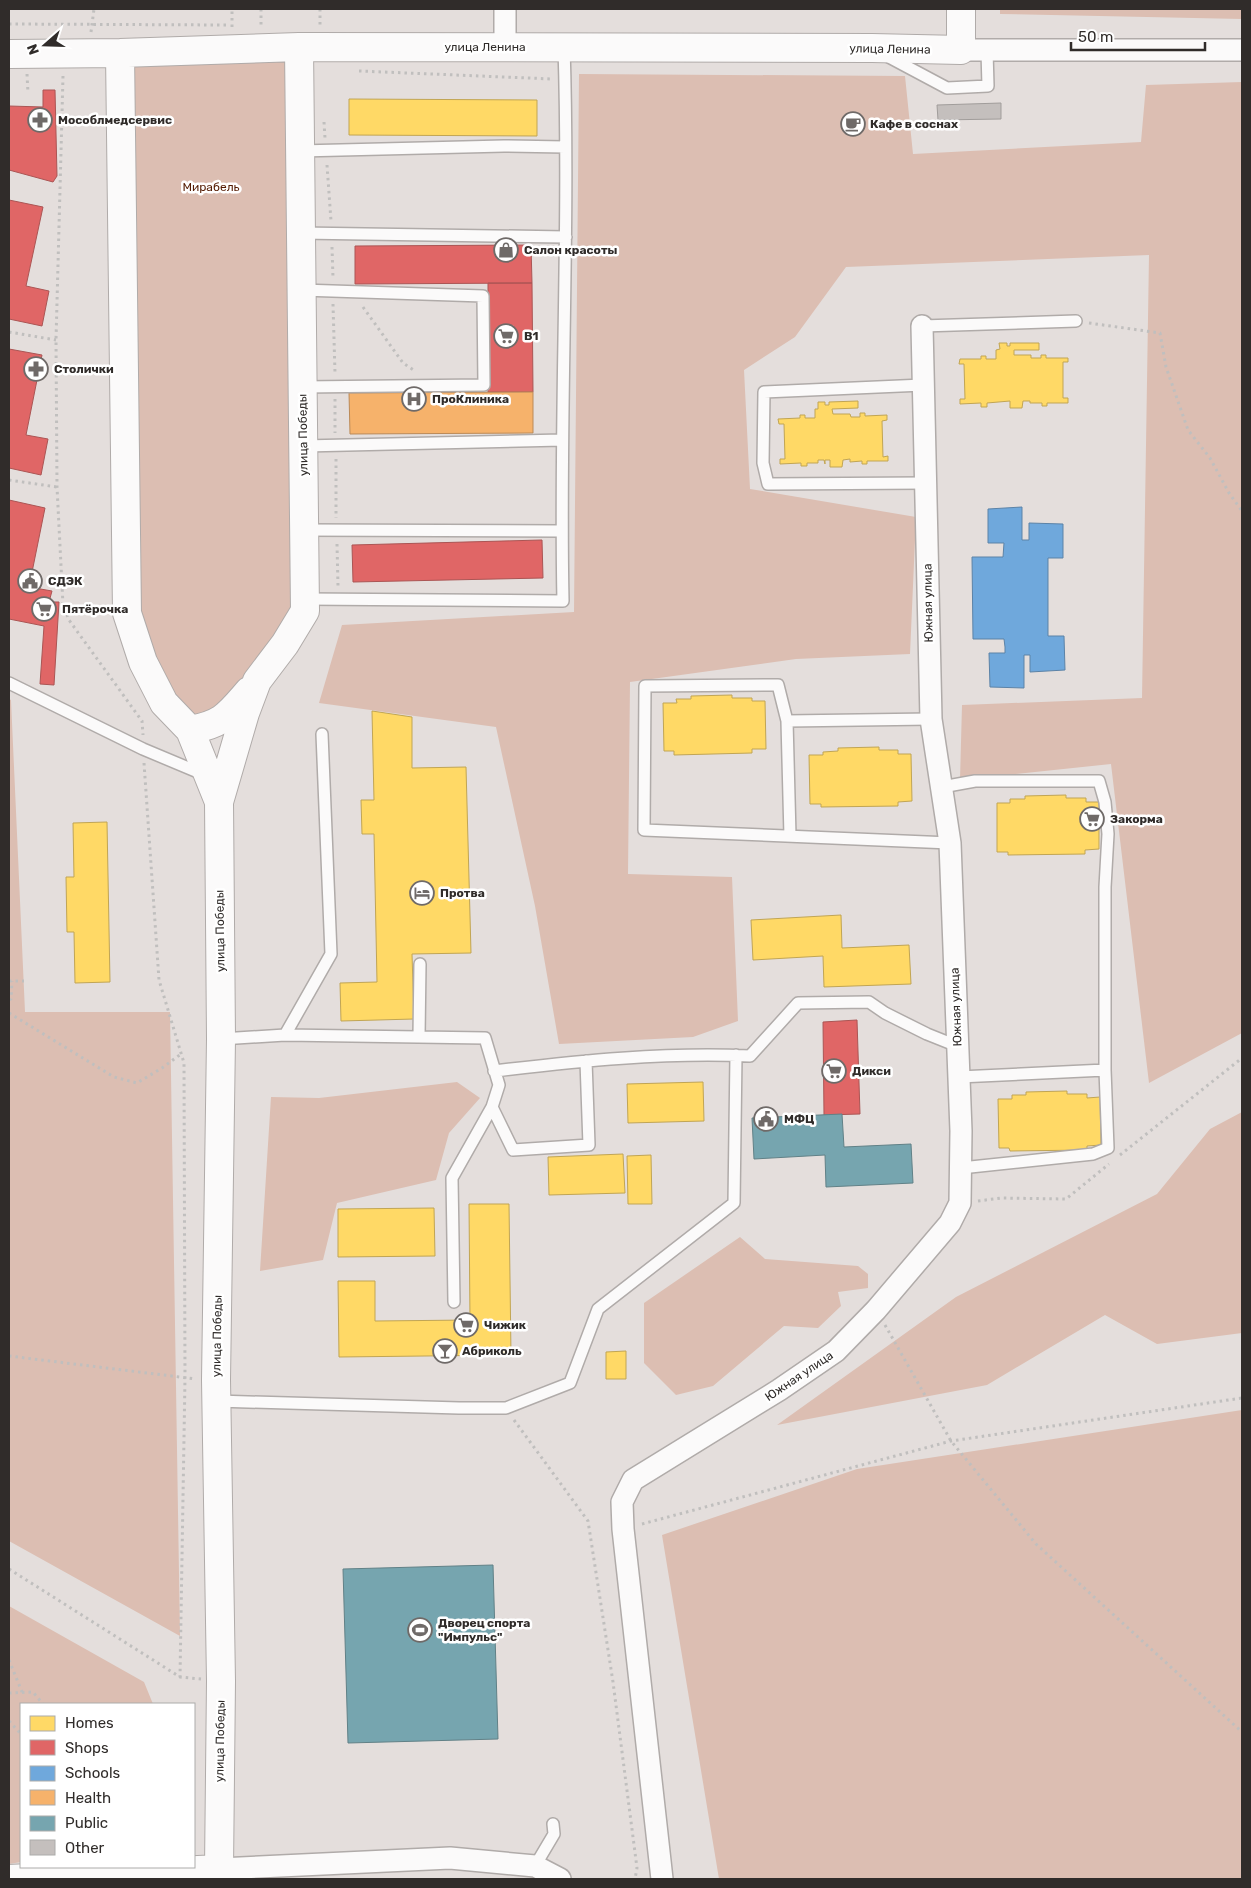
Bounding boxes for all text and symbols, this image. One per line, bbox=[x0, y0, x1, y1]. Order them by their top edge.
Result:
north arrow bbox=[20, 20, 70, 70]
scale bar bbox=[1071, 20, 1205, 52]
text: 50 m bbox=[1078, 28, 1113, 46]
street label: улица Ленина bbox=[444, 40, 526, 54]
street label: улица Ленина bbox=[849, 41, 931, 57]
text: N bbox=[24, 42, 43, 57]
pharmacy icon: Мособлмедсервис bbox=[27, 107, 53, 133]
cafe icon: Кафе в соснах bbox=[840, 111, 866, 137]
place label: Мособлмедсервис bbox=[58, 113, 172, 127]
place label: Кафе в соснах bbox=[870, 117, 958, 131]
park label: Мирабель bbox=[182, 180, 240, 194]
shop icon: Салон красоты bbox=[493, 237, 519, 263]
place label: Салон красоты bbox=[524, 243, 617, 257]
supermarket icon: В1 bbox=[493, 323, 519, 349]
place label: В1 bbox=[524, 329, 538, 343]
pharmacy icon: Столички bbox=[23, 356, 49, 382]
place label: Столички bbox=[54, 362, 114, 376]
hospital icon: ПроКлиника bbox=[401, 386, 427, 412]
place label: ПроКлиника bbox=[432, 392, 509, 406]
street label: улица Победы bbox=[295, 394, 311, 476]
street label: Южная улица bbox=[920, 563, 936, 643]
public building icon: СДЭК bbox=[17, 568, 43, 594]
place label: СДЭК bbox=[48, 574, 83, 588]
supermarket icon: Пятёрочка bbox=[31, 596, 57, 622]
place label: Пятёрочка bbox=[62, 602, 128, 616]
supermarket icon: Закорма bbox=[1079, 806, 1105, 832]
place label: Закорма bbox=[1110, 812, 1163, 826]
hotel icon: Протва bbox=[409, 880, 435, 906]
place label: Протва bbox=[440, 886, 485, 900]
street label: улица Победы bbox=[212, 890, 228, 972]
street label: Южная улица bbox=[948, 967, 964, 1047]
supermarket icon: Дикси bbox=[821, 1058, 847, 1084]
place label: Дикси bbox=[852, 1064, 891, 1078]
public building icon: МФЦ bbox=[753, 1106, 779, 1132]
place label: МФЦ bbox=[784, 1112, 814, 1126]
street label: улица Победы bbox=[209, 1295, 225, 1377]
supermarket icon: Чижик bbox=[453, 1312, 479, 1338]
place label: Чижик bbox=[484, 1318, 527, 1332]
bar icon: Абриколь bbox=[432, 1338, 458, 1364]
place label: Абриколь bbox=[462, 1344, 522, 1358]
street label: Южная улица bbox=[762, 1348, 836, 1404]
place label: Дворец спорта "Импульс" bbox=[438, 1616, 530, 1644]
sports icon: Дворец спорта "Импульс" bbox=[407, 1617, 433, 1643]
street label: улица Победы bbox=[212, 1700, 228, 1782]
legend bbox=[20, 1703, 195, 1868]
text: Homes bbox=[65, 1714, 114, 1732]
text: Shops bbox=[65, 1739, 109, 1757]
text: Schools bbox=[65, 1764, 121, 1782]
text: Health bbox=[65, 1789, 111, 1807]
text: Public bbox=[65, 1814, 108, 1832]
text: Other bbox=[65, 1839, 105, 1857]

